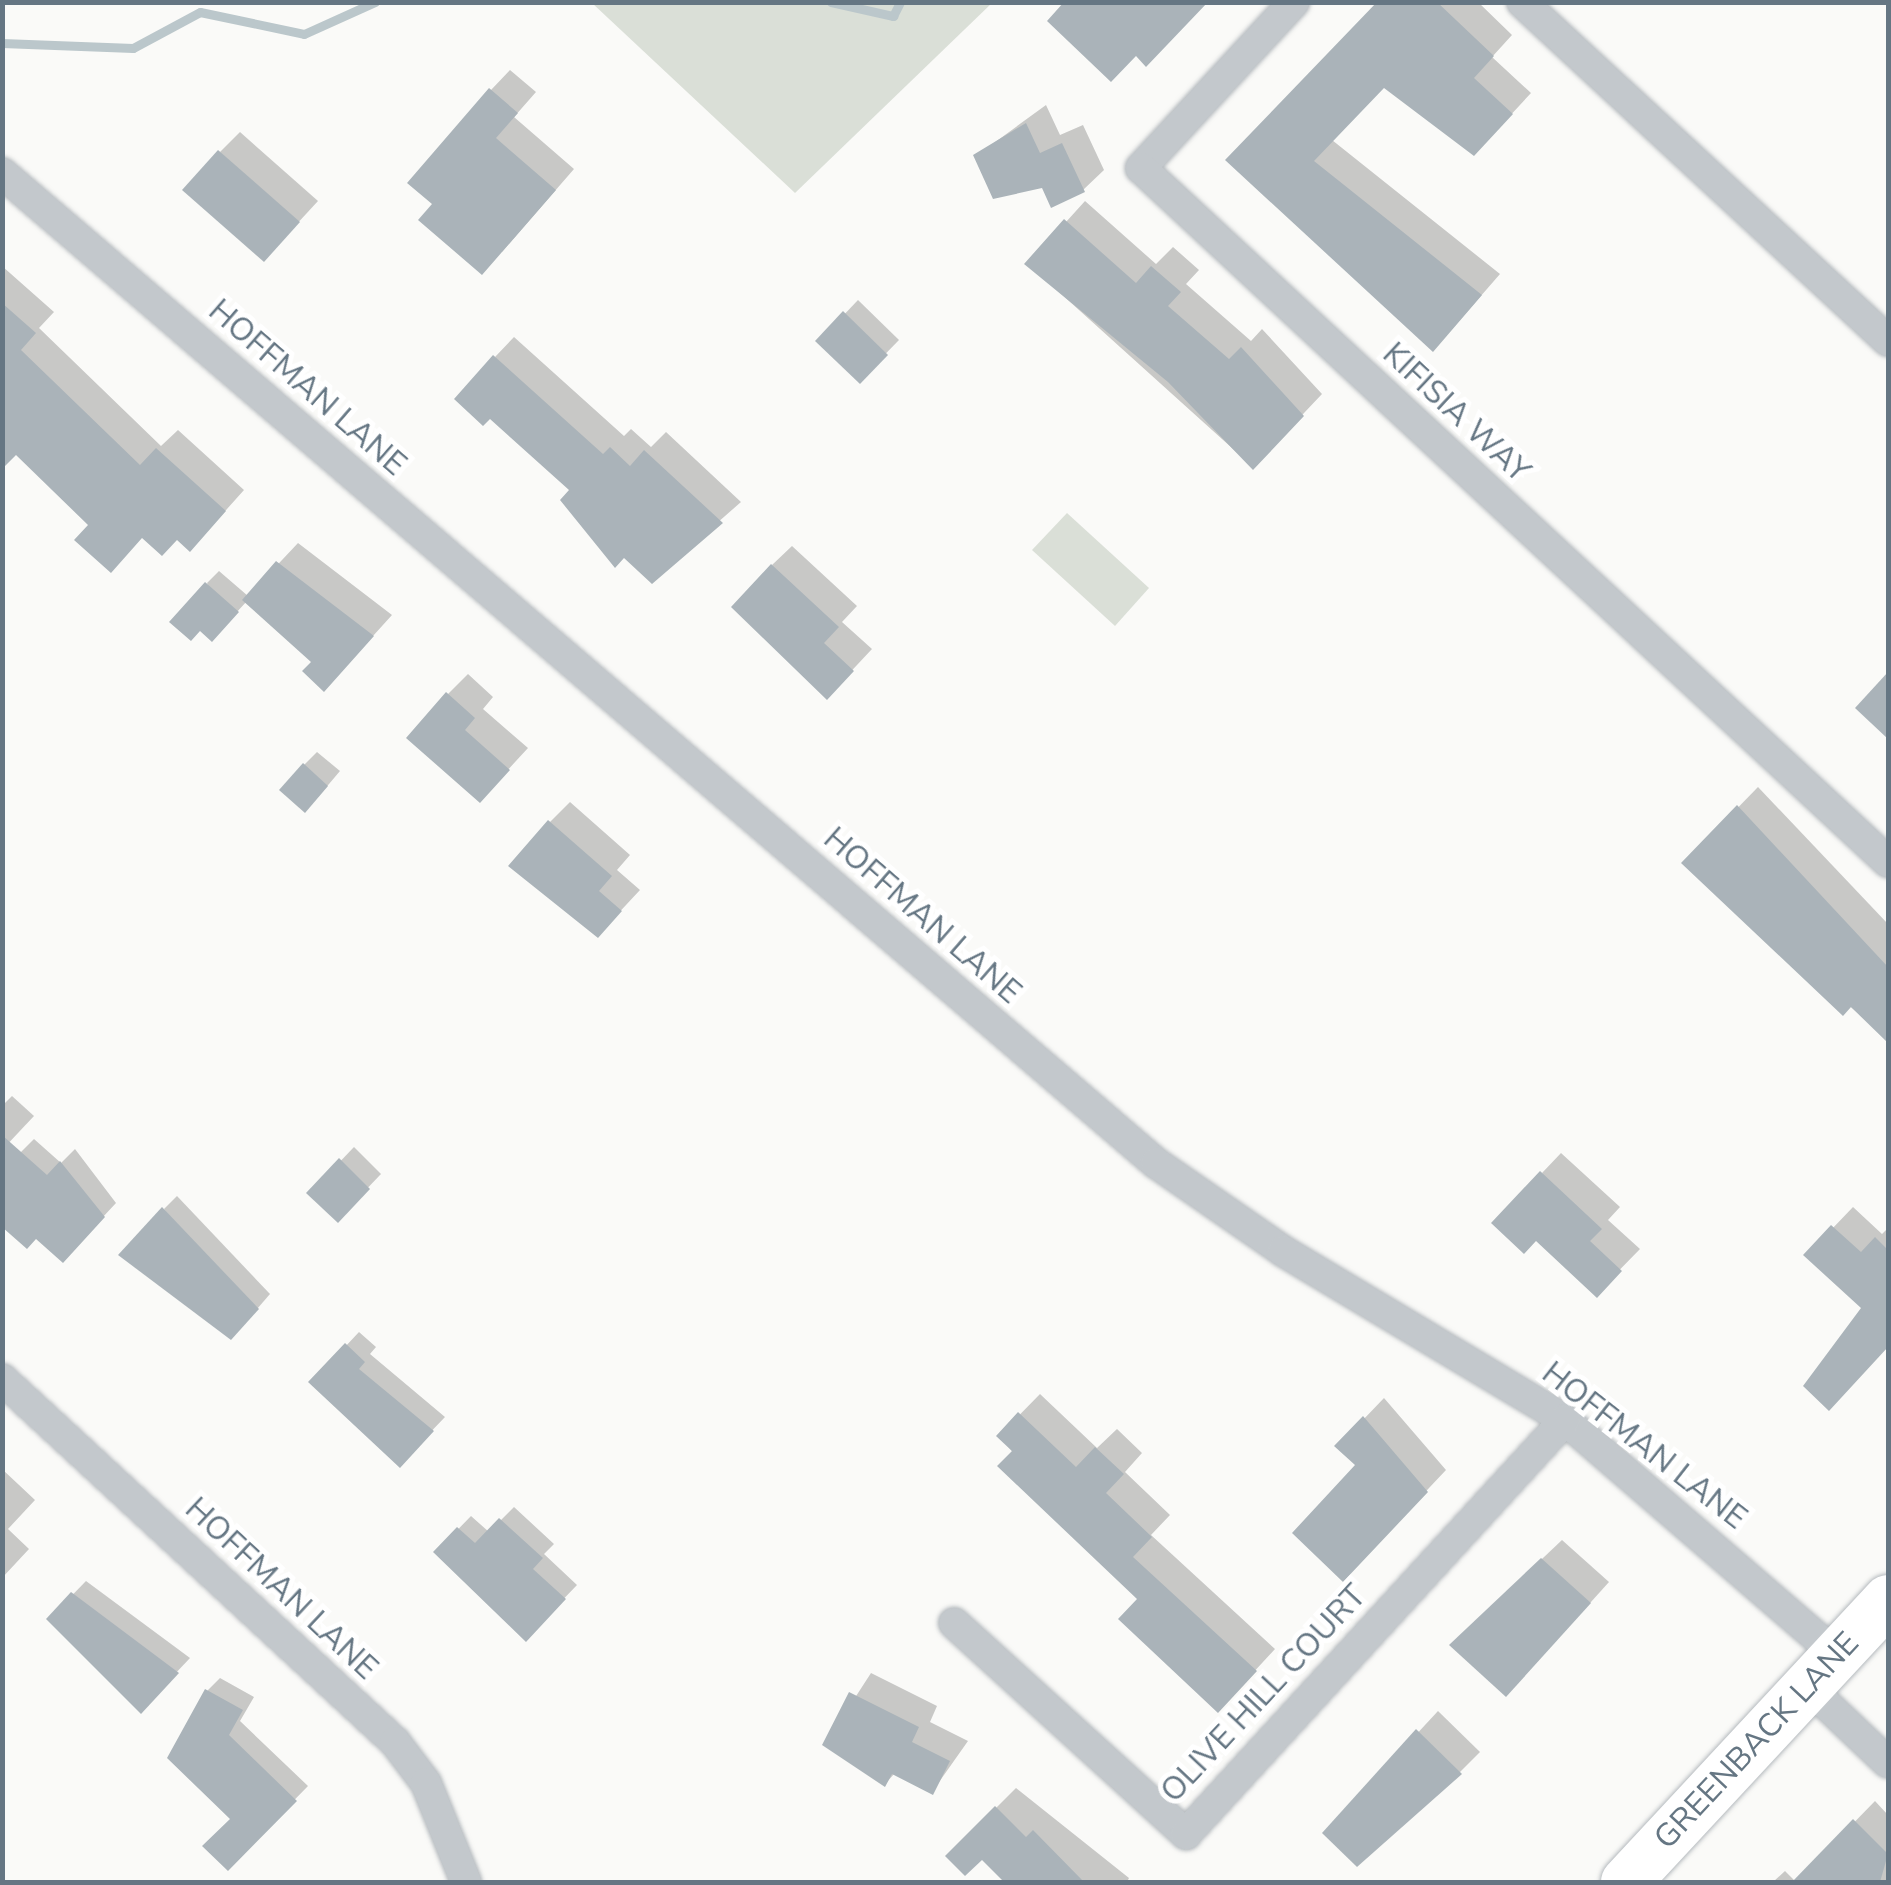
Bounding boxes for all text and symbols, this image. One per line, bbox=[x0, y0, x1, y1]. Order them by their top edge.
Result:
street label: HOFFMAN LANE bbox=[200, 292, 414, 484]
street label: KIFISIA WAY bbox=[1374, 335, 1538, 491]
street label: HOFFMAN LANE bbox=[815, 820, 1029, 1012]
street label: HOFFMAN LANE bbox=[1534, 1354, 1754, 1538]
street label: HOFFMAN LANE bbox=[177, 1490, 385, 1688]
street label: OLIVE HILL COURT bbox=[1153, 1577, 1375, 1811]
street label: GREENBACK LANE bbox=[1647, 1625, 1867, 1857]

